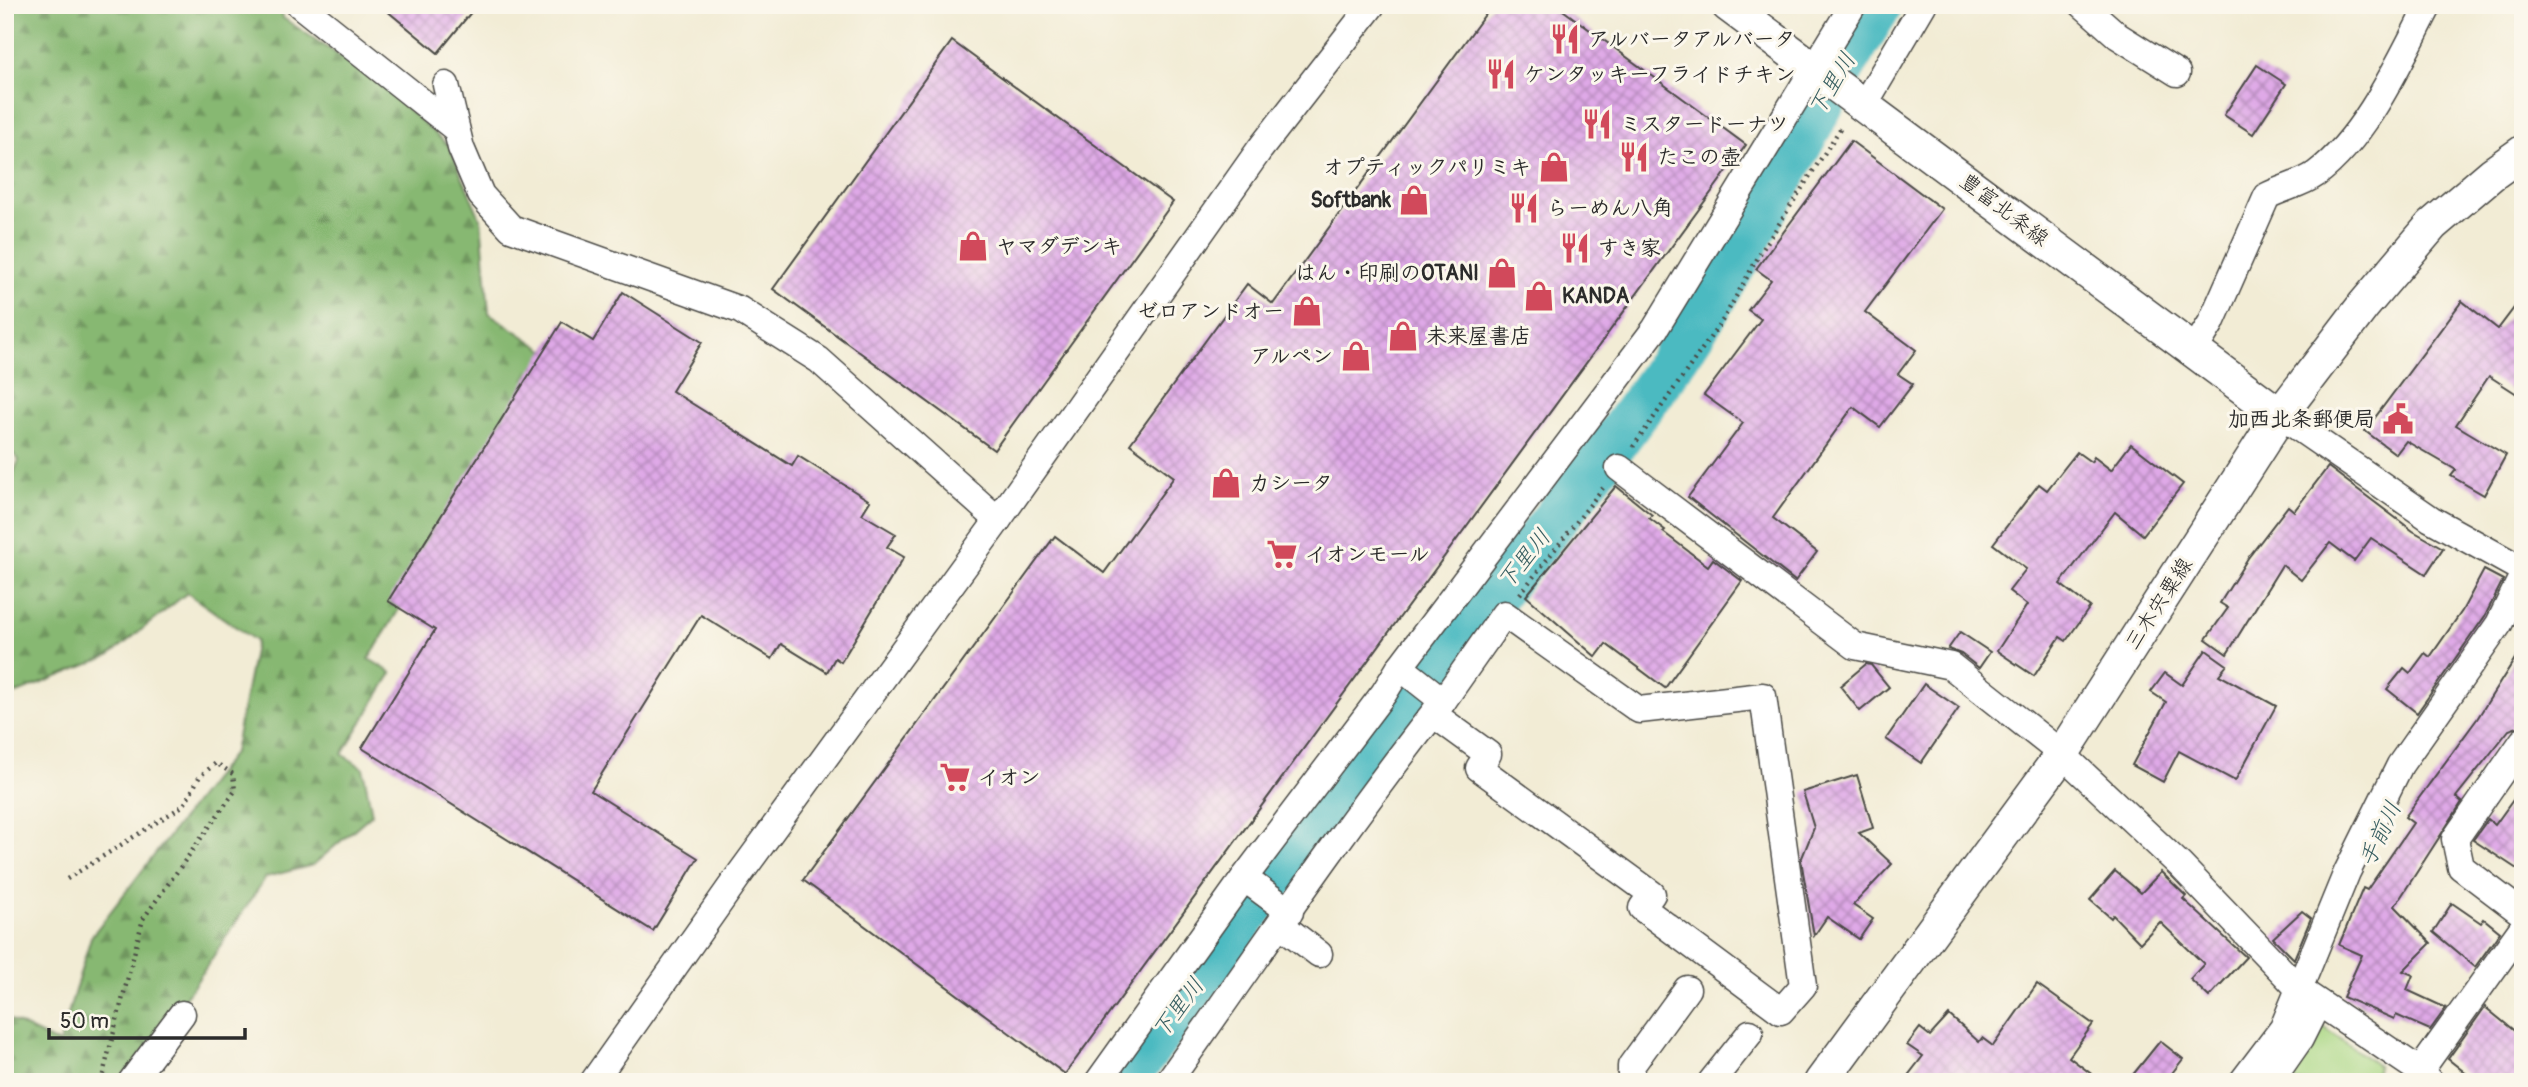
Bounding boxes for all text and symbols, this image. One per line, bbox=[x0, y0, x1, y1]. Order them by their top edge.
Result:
restaurant icon: アルバータアルバータ bbox=[1548, 22, 1582, 56]
place label: アルバータアルバータ bbox=[1588, 26, 1795, 53]
water label: 下里川 bbox=[1802, 47, 1862, 121]
restaurant icon: ケンタッキーフライドチキン bbox=[1484, 57, 1518, 91]
place label: ケンタッキーフライドチキン bbox=[1524, 61, 1796, 88]
restaurant icon: ミスタードーナツ bbox=[1580, 107, 1614, 141]
place label: ミスタードーナツ bbox=[1620, 111, 1788, 138]
restaurant icon: たこの壺 bbox=[1617, 140, 1651, 174]
place label: たこの壺 bbox=[1657, 144, 1741, 171]
shop icon: オプティックパリミキ bbox=[1537, 150, 1571, 184]
place label: オプティックパリミキ bbox=[1323, 154, 1531, 181]
street label: 豊富北条線 bbox=[1954, 168, 2054, 252]
shop icon: Softbank bbox=[1397, 183, 1431, 217]
place label: Softbank bbox=[1310, 187, 1391, 214]
restaurant icon: らーめん八角 bbox=[1507, 191, 1541, 225]
place label: らーめん八角 bbox=[1547, 195, 1673, 222]
shop icon: ヤマダデンキ bbox=[956, 229, 990, 263]
restaurant icon: すき家 bbox=[1558, 231, 1592, 265]
place label: ヤマダデンキ bbox=[996, 233, 1122, 260]
place label: すき家 bbox=[1598, 235, 1661, 262]
shop icon: はん・印刷のOTANI bbox=[1485, 256, 1519, 290]
place label: はん・印刷のOTANI bbox=[1295, 260, 1479, 287]
shop icon: KANDA bbox=[1522, 279, 1556, 313]
place label: KANDA bbox=[1562, 283, 1630, 310]
shop icon: ゼロアンドオー bbox=[1290, 294, 1324, 328]
place label: ゼロアンドオー bbox=[1137, 298, 1284, 325]
shop icon: 未来屋書店 bbox=[1386, 319, 1420, 353]
place label: 未来屋書店 bbox=[1426, 323, 1531, 350]
shop icon: アルペン bbox=[1339, 339, 1373, 373]
place label: アルペン bbox=[1250, 343, 1333, 370]
public building icon: 加西北条郵便局 bbox=[2381, 402, 2415, 436]
place label: 加西北条郵便局 bbox=[2228, 406, 2375, 433]
shop icon: カシータ bbox=[1209, 466, 1243, 500]
place label: カシータ bbox=[1249, 470, 1333, 497]
water label: 下里川 bbox=[1491, 523, 1557, 595]
supermarket icon: イオンモール bbox=[1265, 537, 1299, 571]
place label: イオンモール bbox=[1305, 541, 1430, 568]
street label: 三木宍粟線 bbox=[2119, 553, 2199, 655]
supermarket icon: イオン bbox=[938, 760, 972, 794]
place label: イオン bbox=[978, 764, 1041, 791]
water label: 手前川 bbox=[2352, 797, 2408, 871]
water label: 下里川 bbox=[1146, 972, 1210, 1044]
scale bar bbox=[49, 996, 245, 1040]
text: 50 m bbox=[60, 1008, 109, 1035]

